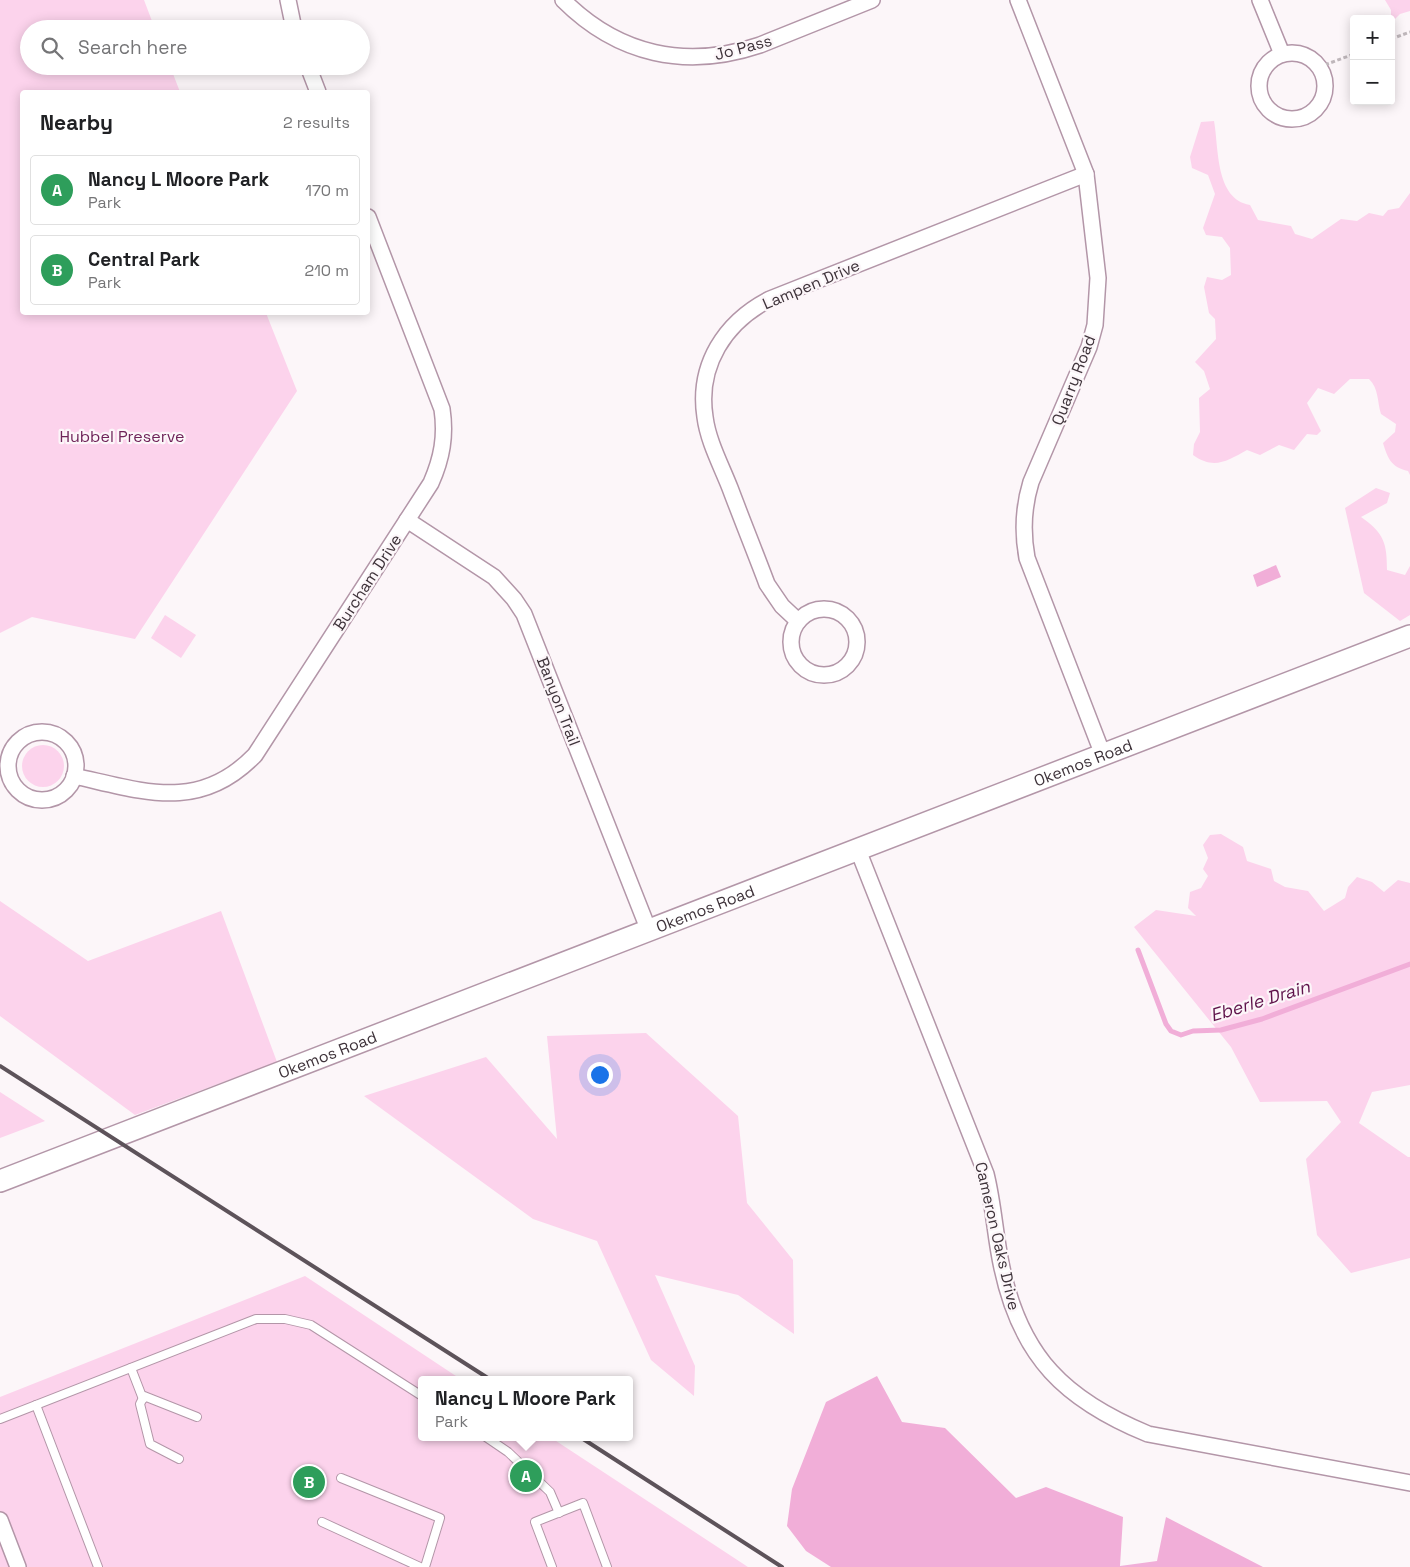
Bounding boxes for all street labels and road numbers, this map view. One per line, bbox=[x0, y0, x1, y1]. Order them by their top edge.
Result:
street label: Jo Pass bbox=[712, 30, 774, 65]
street label: Lampen Drive bbox=[759, 255, 863, 314]
street label: Quarry Road bbox=[1047, 332, 1100, 428]
street label: Burcham Drive bbox=[328, 530, 406, 634]
street label: Banyon Trail bbox=[532, 654, 585, 749]
street label: Okemos Road bbox=[1031, 734, 1135, 791]
street label: Okemos Road bbox=[653, 880, 758, 937]
street label: Okemos Road bbox=[275, 1026, 380, 1083]
street label: Cameron Oaks Drive bbox=[970, 1160, 1025, 1312]

